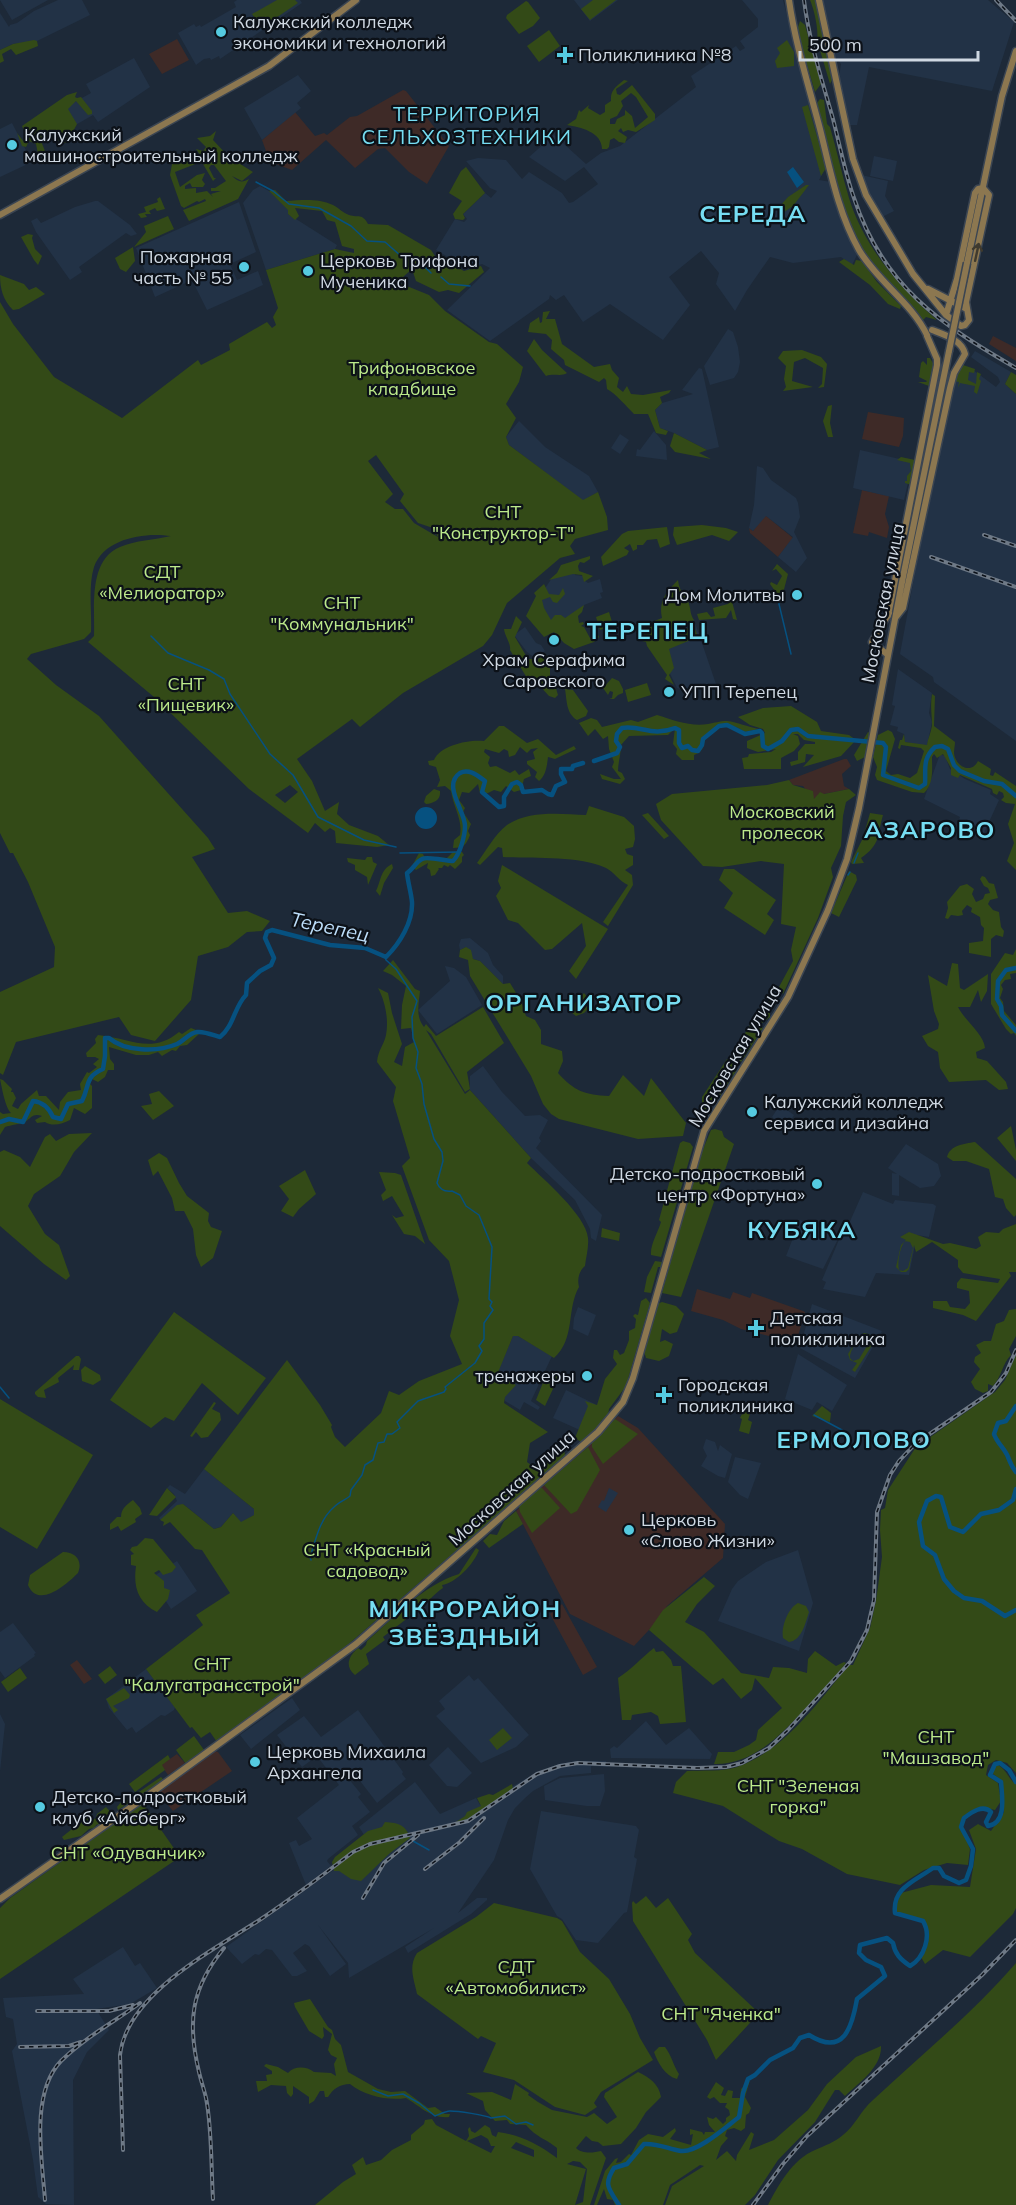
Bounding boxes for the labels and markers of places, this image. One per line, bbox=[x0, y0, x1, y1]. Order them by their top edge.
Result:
place label: Калужский колледж экономики и технологий bbox=[233, 10, 446, 54]
marker: Калужский колледж экономики и технологий bbox=[214, 25, 228, 39]
place label: Поликлиника №8 bbox=[578, 43, 731, 66]
marker: Поликлиника №8 bbox=[556, 46, 574, 64]
place label: Калужский машиностроительный колледж bbox=[24, 123, 298, 167]
marker: Калужский машиностроительный колледж bbox=[5, 138, 19, 152]
place label: Пожарная часть № 55 bbox=[133, 245, 232, 289]
place label: Церковь Трифона Мученика bbox=[320, 249, 478, 293]
marker: Пожарная часть № 55 bbox=[237, 260, 251, 274]
marker: Церковь Трифона Мученика bbox=[301, 264, 315, 278]
place label: Дом Молитвы bbox=[665, 583, 785, 606]
marker: Дом Молитвы bbox=[790, 588, 804, 602]
marker: Храм Серафима Саровского bbox=[547, 633, 561, 647]
place label: Храм Серафима Саровского bbox=[482, 648, 626, 692]
place label: УПП Терепец bbox=[680, 680, 797, 703]
marker: УПП Терепец bbox=[662, 685, 676, 699]
place label: Калужский колледж сервиса и дизайна bbox=[764, 1090, 944, 1134]
marker: Калужский колледж сервиса и дизайна bbox=[745, 1105, 759, 1119]
place label: Детско-подростковый центр «Фортуна» bbox=[610, 1162, 805, 1206]
marker: Детско-подростковый центр «Фортуна» bbox=[810, 1177, 824, 1191]
place label: Детская поликлиника bbox=[770, 1306, 885, 1350]
marker: Детская поликлиника bbox=[747, 1319, 765, 1337]
place label: тренажеры bbox=[475, 1364, 575, 1387]
marker: тренажеры bbox=[580, 1369, 594, 1383]
place label: Городская поликлиника bbox=[678, 1373, 793, 1417]
marker: Городская поликлиника bbox=[655, 1386, 673, 1404]
place label: Церковь «Слово Жизни» bbox=[641, 1508, 775, 1552]
marker: Церковь «Слово Жизни» bbox=[622, 1523, 636, 1537]
place label: Церковь Михаила Архангела bbox=[267, 1740, 426, 1784]
marker: Церковь Михаила Архангела bbox=[248, 1755, 262, 1769]
place label: Детско-подростковый клуб «Айсберг» bbox=[52, 1785, 247, 1829]
marker: Детско-подростковый клуб «Айсберг» bbox=[33, 1800, 47, 1814]

